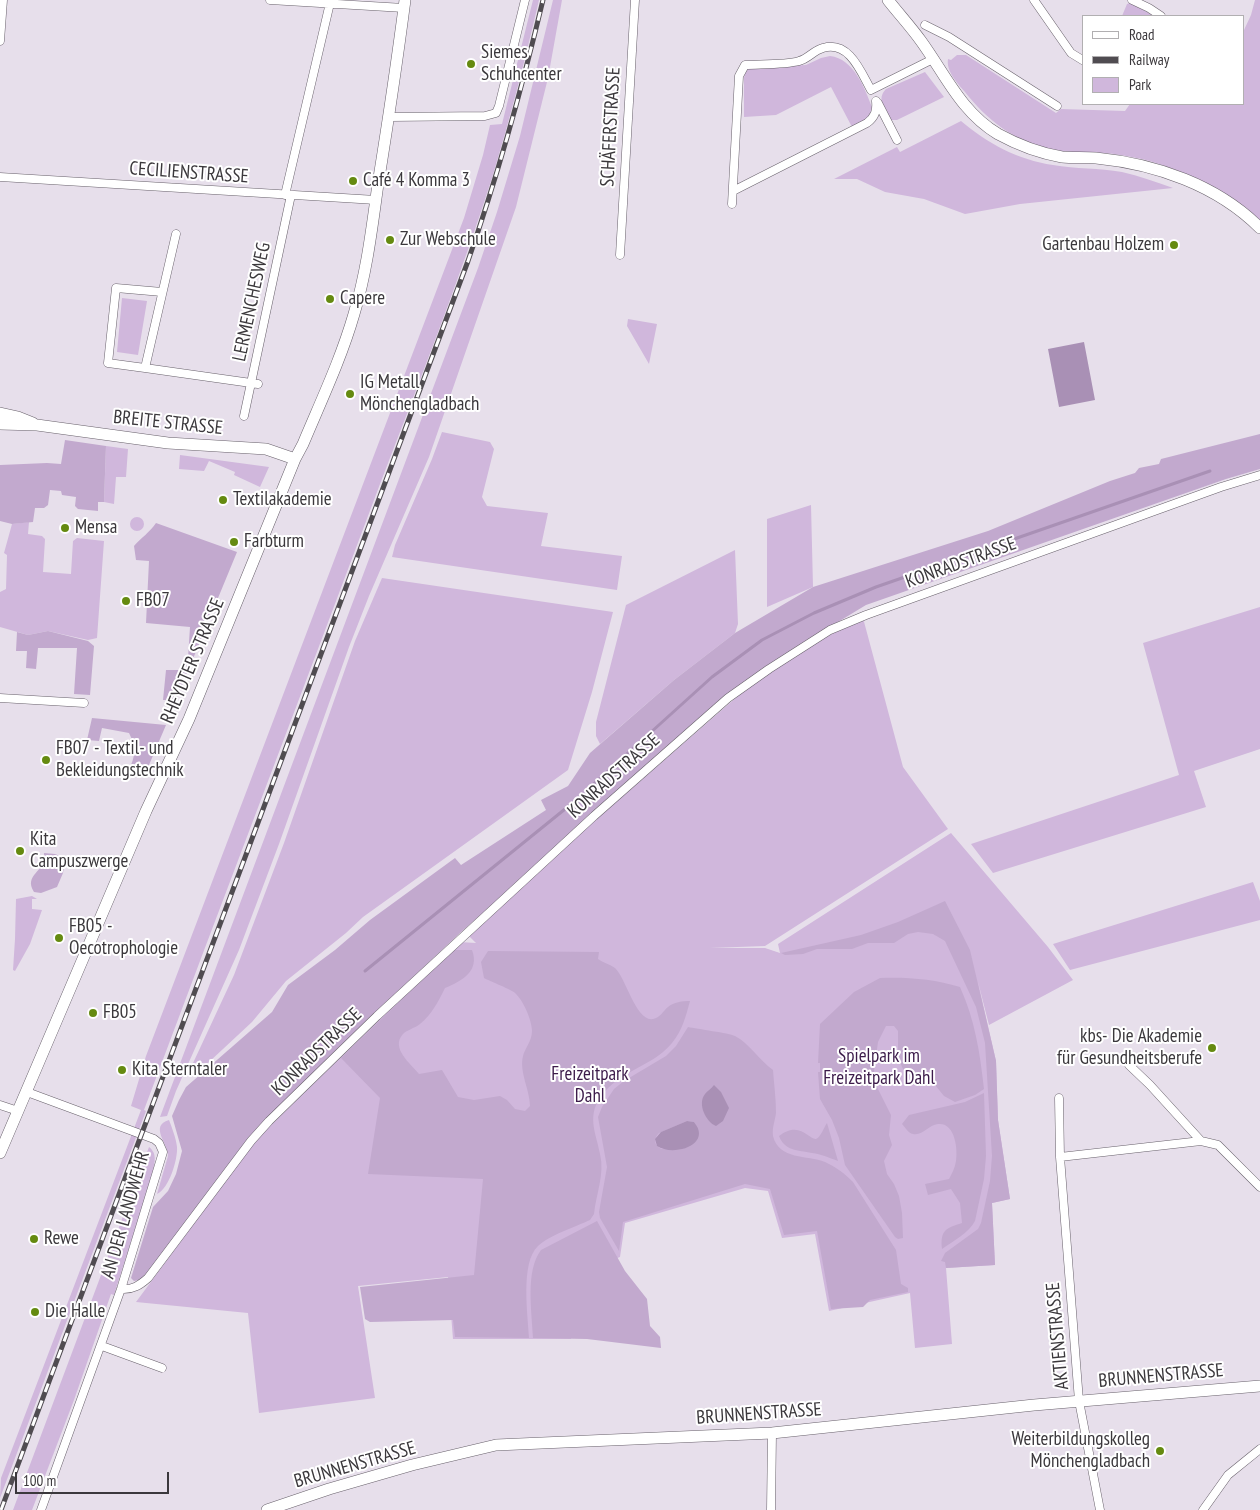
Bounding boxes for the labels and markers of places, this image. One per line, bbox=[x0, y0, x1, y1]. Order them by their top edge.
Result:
place label: Siemes Schuhcenter bbox=[481, 42, 562, 86]
marker: Siemes Schuhcenter bbox=[465, 58, 477, 70]
place label: Café 4 Komma 3 bbox=[363, 170, 470, 192]
marker: Café 4 Komma 3 bbox=[347, 175, 359, 187]
place label: Zur Webschule bbox=[400, 229, 496, 251]
marker: Zur Webschule bbox=[384, 234, 396, 246]
place label: Gartenbau Holzem bbox=[1042, 234, 1164, 256]
marker: Gartenbau Holzem bbox=[1168, 239, 1180, 251]
place label: Capere bbox=[340, 288, 385, 310]
marker: Capere bbox=[324, 293, 336, 305]
place label: IG Metall Mönchengladbach bbox=[360, 372, 479, 416]
marker: IG Metall Mönchengladbach bbox=[344, 388, 356, 400]
place label: Textilakademie bbox=[233, 489, 332, 511]
marker: Textilakademie bbox=[217, 494, 229, 506]
place label: Mensa bbox=[75, 517, 117, 539]
marker: Mensa bbox=[59, 522, 71, 534]
place label: Farbturm bbox=[244, 531, 304, 553]
marker: Farbturm bbox=[228, 536, 240, 548]
place label: FB07 bbox=[136, 590, 170, 612]
marker: FB07 bbox=[120, 595, 132, 607]
place label: FB07 - Textil- und Bekleidungstechnik bbox=[56, 738, 184, 782]
marker: FB07 - Textil- und Bekleidungstechnik bbox=[40, 754, 52, 766]
place label: Kita Campuszwerge bbox=[30, 829, 128, 873]
marker: Kita Campuszwerge bbox=[14, 845, 26, 857]
place label: FB05 - Oecotrophologie bbox=[69, 916, 178, 960]
marker: FB05 - Oecotrophologie bbox=[53, 932, 65, 944]
place label: FB05 bbox=[103, 1002, 137, 1024]
marker: FB05 bbox=[87, 1007, 99, 1019]
place label: kbs- Die Akademie für Gesundheitsberufe bbox=[1057, 1026, 1202, 1070]
marker: kbs- Die Akademie für Gesundheitsberufe bbox=[1206, 1042, 1218, 1054]
place label: Kita Sterntaler bbox=[132, 1059, 227, 1081]
marker: Kita Sterntaler bbox=[116, 1064, 128, 1076]
place label: Rewe bbox=[44, 1228, 79, 1250]
marker: Rewe bbox=[28, 1233, 40, 1245]
place label: Die Halle bbox=[45, 1301, 105, 1323]
marker: Die Halle bbox=[29, 1306, 41, 1318]
place label: Weiterbildungskolleg Mönchengladbach bbox=[1011, 1429, 1150, 1473]
marker: Weiterbildungskolleg Mönchengladbach bbox=[1154, 1445, 1166, 1457]

